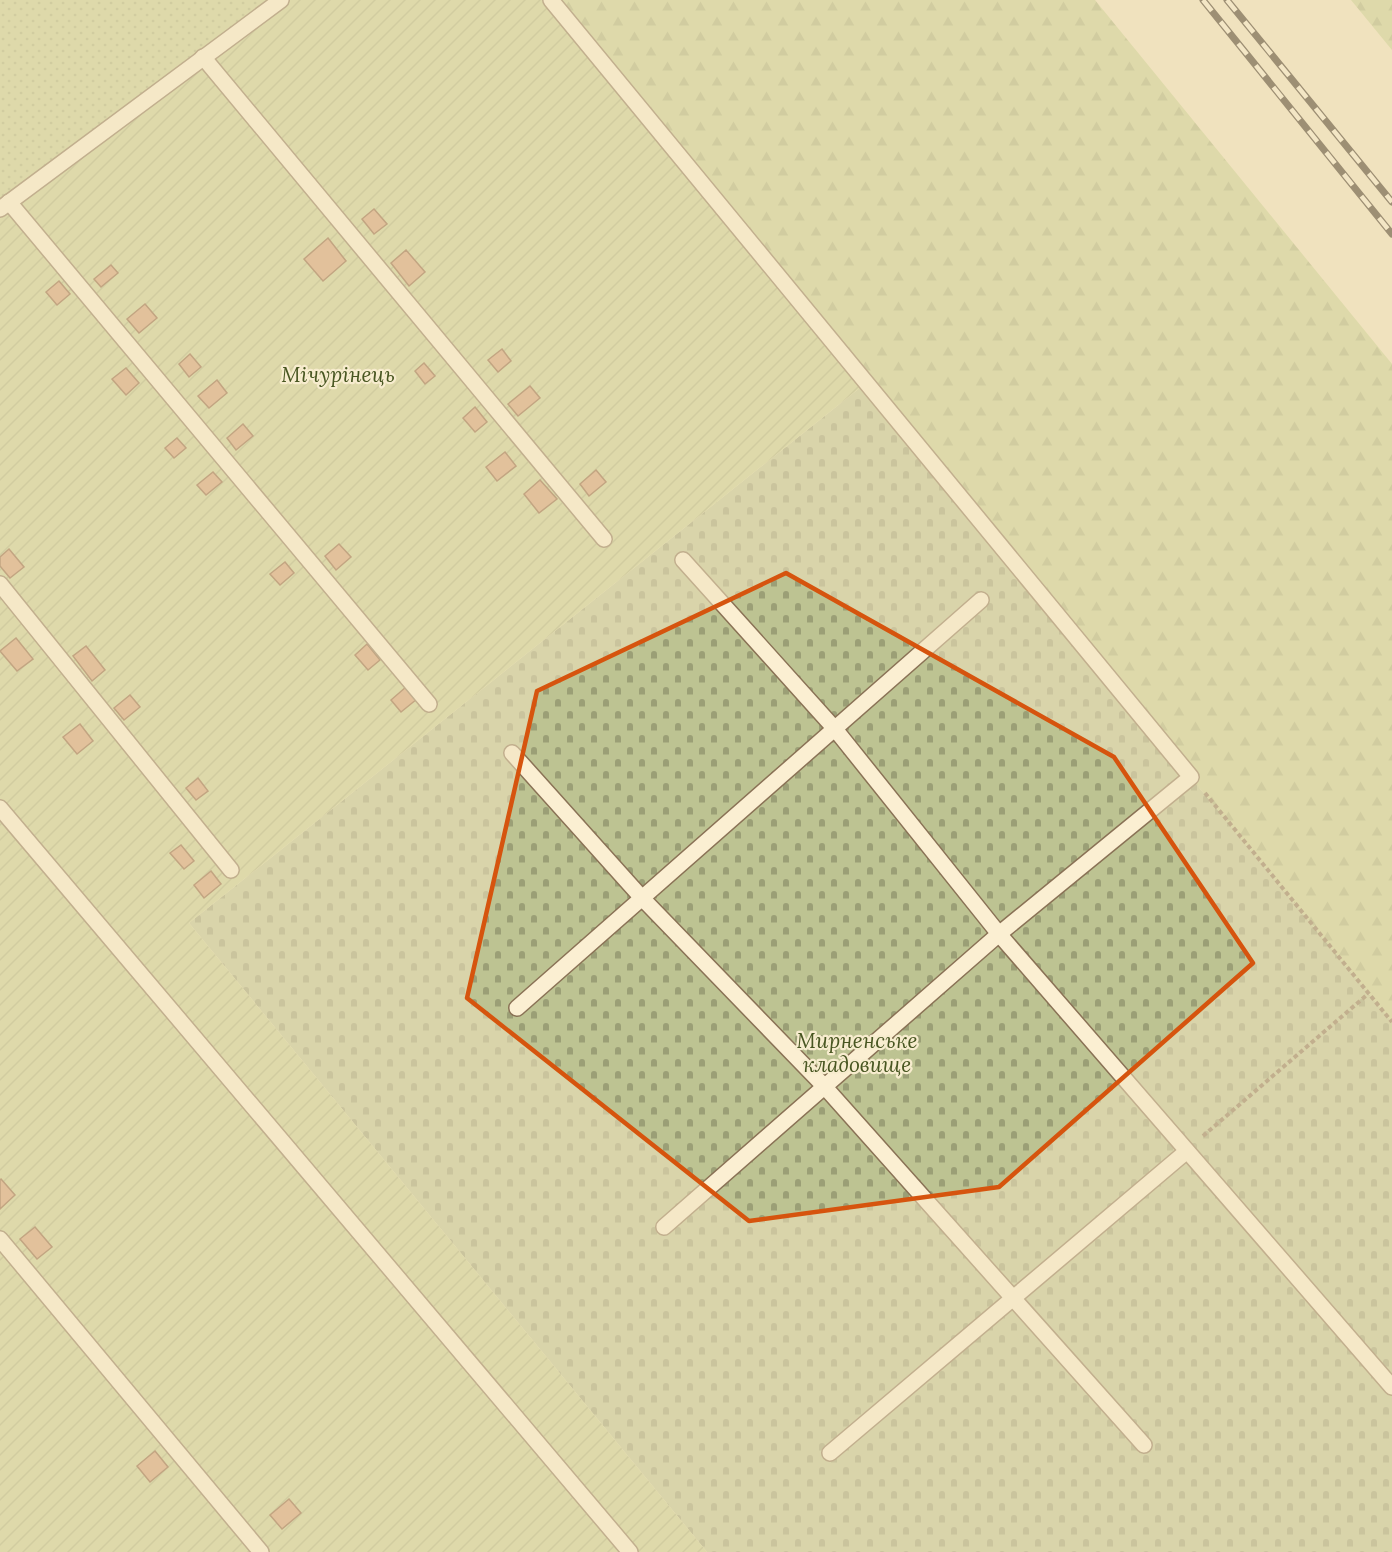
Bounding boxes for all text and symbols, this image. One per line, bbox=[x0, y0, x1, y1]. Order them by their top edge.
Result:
park label: Мічурінець bbox=[281, 361, 395, 388]
park label: Мирненське кладовище bbox=[797, 1027, 917, 1078]

